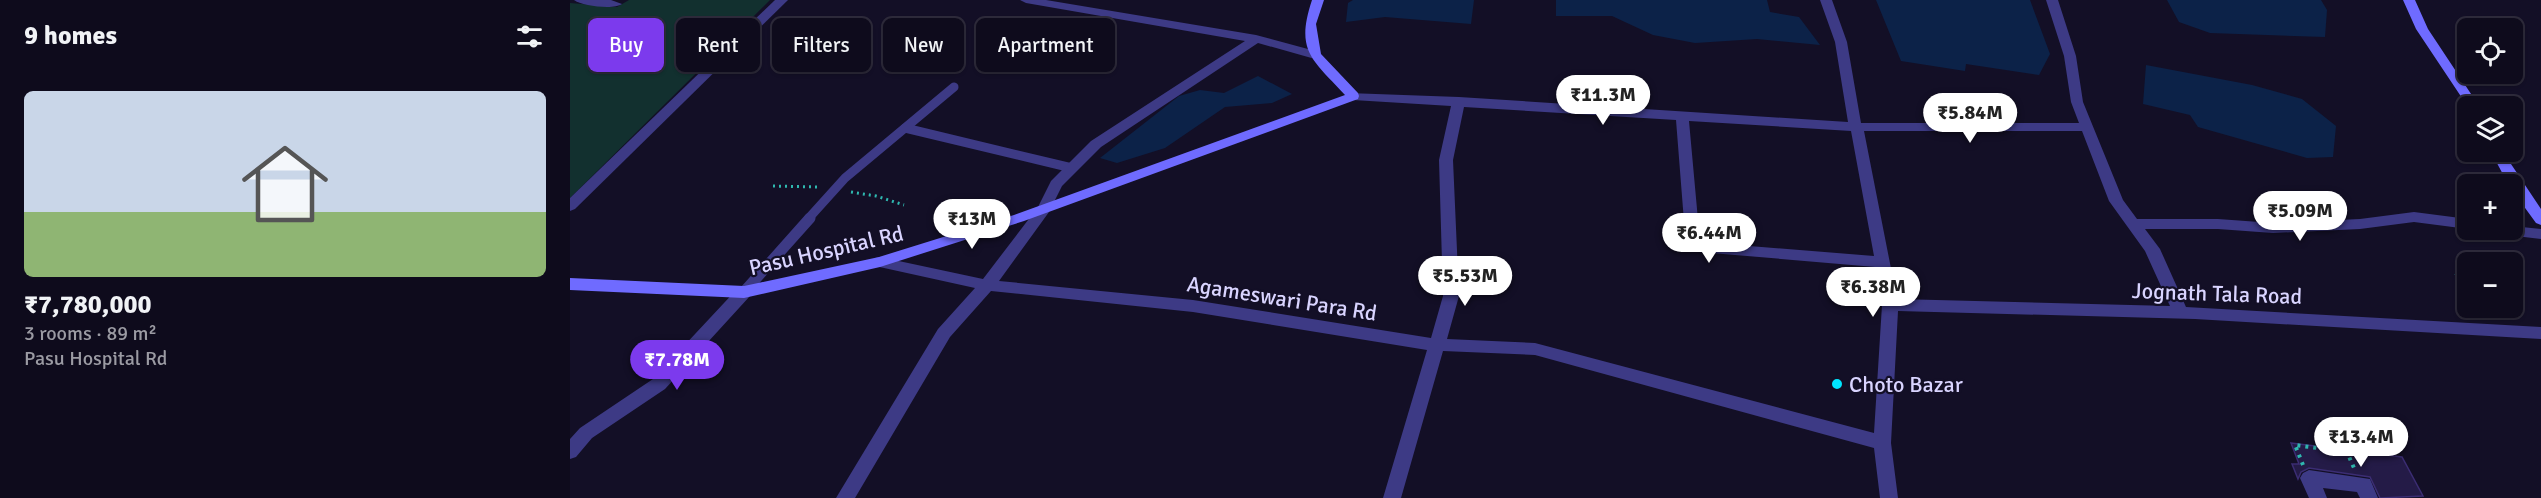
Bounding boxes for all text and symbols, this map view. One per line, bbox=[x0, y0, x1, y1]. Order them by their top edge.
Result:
chip: Buy bbox=[588, 18, 664, 72]
chip: Rent bbox=[676, 18, 760, 72]
chip: Filters bbox=[772, 18, 871, 72]
chip: New bbox=[883, 18, 964, 72]
chip: Apartment bbox=[976, 18, 1115, 72]
map controls bbox=[2457, 18, 2523, 318]
button: locate bbox=[2457, 18, 2523, 84]
text: 9 homes bbox=[24, 20, 117, 52]
icon: filters bbox=[513, 20, 546, 53]
pin: ₹11.3M bbox=[1554, 75, 1652, 126]
text: ₹11.3M bbox=[1570, 82, 1636, 107]
pin: ₹5.84M bbox=[1921, 93, 2019, 144]
button: layers bbox=[2457, 96, 2523, 162]
text: ₹5.84M bbox=[1937, 100, 2003, 125]
icon: home bbox=[231, 130, 339, 238]
button: + bbox=[2457, 174, 2523, 240]
pin: ₹5.09M bbox=[2251, 191, 2349, 242]
text: ₹5.09M bbox=[2267, 198, 2333, 223]
pin: ₹13M bbox=[936, 199, 1008, 250]
text: ₹13M bbox=[947, 206, 997, 231]
pin: ₹6.44M bbox=[1660, 213, 1758, 264]
street label: Pasu Hospital Rd bbox=[746, 220, 906, 281]
text: ₹6.44M bbox=[1676, 220, 1742, 245]
button: − bbox=[2457, 252, 2523, 318]
pin: ₹5.53M bbox=[1416, 256, 1514, 307]
text: ₹5.53M bbox=[1432, 263, 1498, 288]
pin: ₹6.38M bbox=[1824, 267, 1922, 318]
street label: Agameswari Para Rd bbox=[1185, 270, 1379, 327]
text: ₹6.38M bbox=[1840, 274, 1906, 299]
street label: Jognath Tala Road bbox=[2131, 277, 2303, 310]
text: ₹7,780,000 bbox=[24, 289, 152, 321]
text: 3 rooms · 89 m² bbox=[24, 321, 157, 346]
pin: ₹7.78M bbox=[628, 340, 726, 391]
text: Pasu Hospital Rd bbox=[24, 346, 167, 371]
text: ₹7.78M bbox=[644, 347, 710, 372]
place label: Choto Bazar bbox=[1849, 371, 1963, 398]
marker: Choto Bazar bbox=[1830, 377, 1844, 391]
pin: ₹13.4M bbox=[2312, 417, 2410, 468]
text: ₹13.4M bbox=[2328, 424, 2394, 449]

